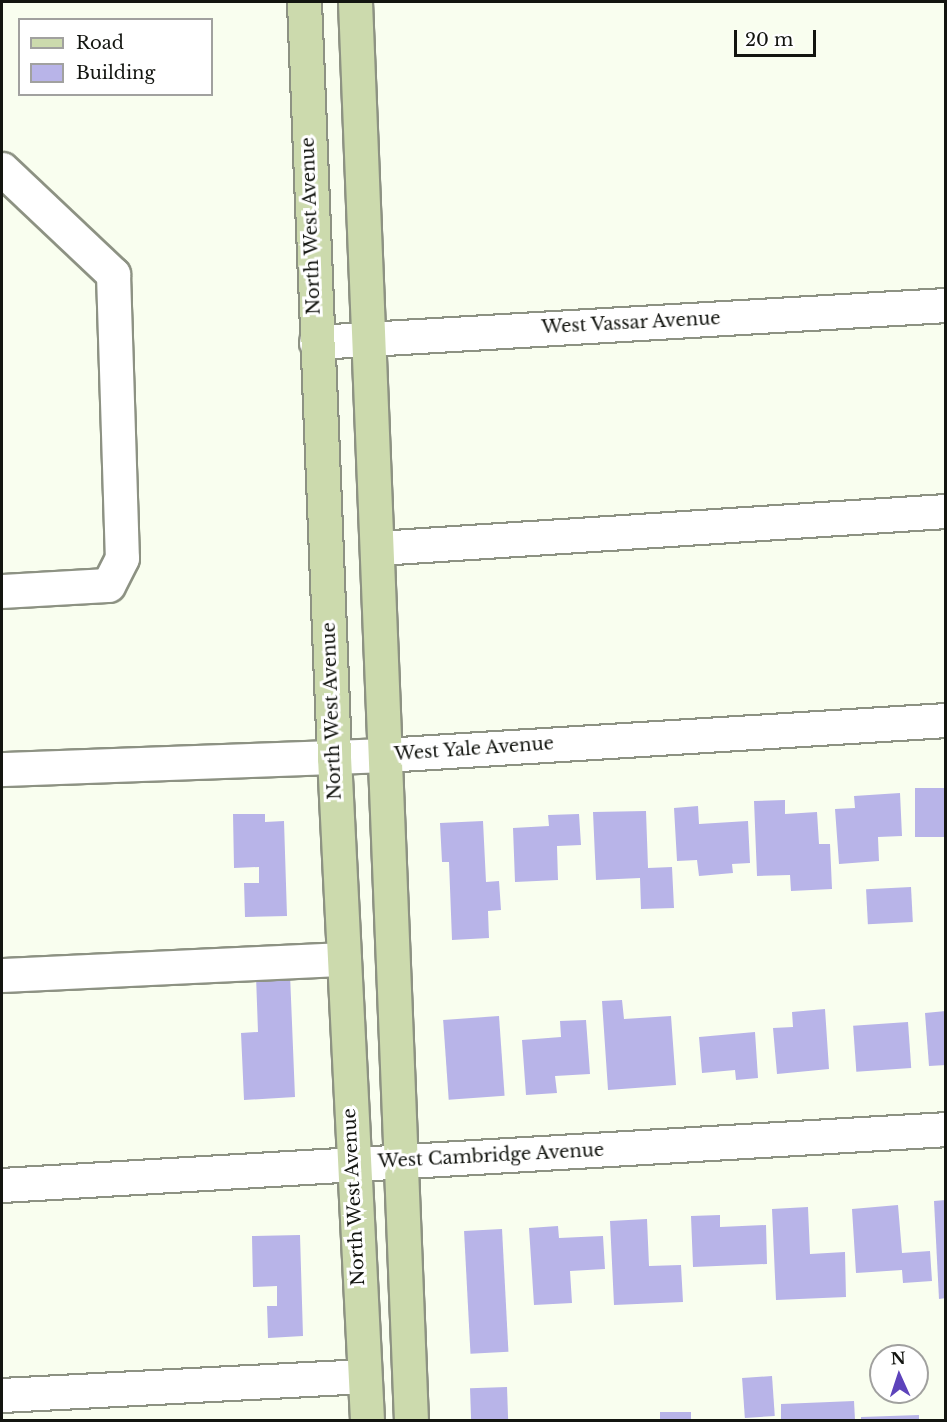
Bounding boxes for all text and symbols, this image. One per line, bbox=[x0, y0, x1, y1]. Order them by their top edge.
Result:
legend bbox=[18, 18, 213, 96]
scale bar bbox=[737, 18, 820, 56]
text: 20 m bbox=[745, 29, 793, 51]
text: Road bbox=[76, 32, 124, 54]
text: Building bbox=[76, 62, 155, 84]
street label: North West Avenue bbox=[297, 136, 325, 316]
street label: West Vassar Avenue bbox=[540, 307, 722, 339]
street label: North West Avenue bbox=[318, 621, 346, 801]
street label: West Yale Avenue bbox=[393, 733, 555, 765]
street label: North West Avenue bbox=[339, 1107, 369, 1287]
street label: West Cambridge Avenue bbox=[377, 1139, 605, 1173]
north arrow bbox=[869, 1344, 929, 1404]
text: N bbox=[890, 1348, 906, 1368]

